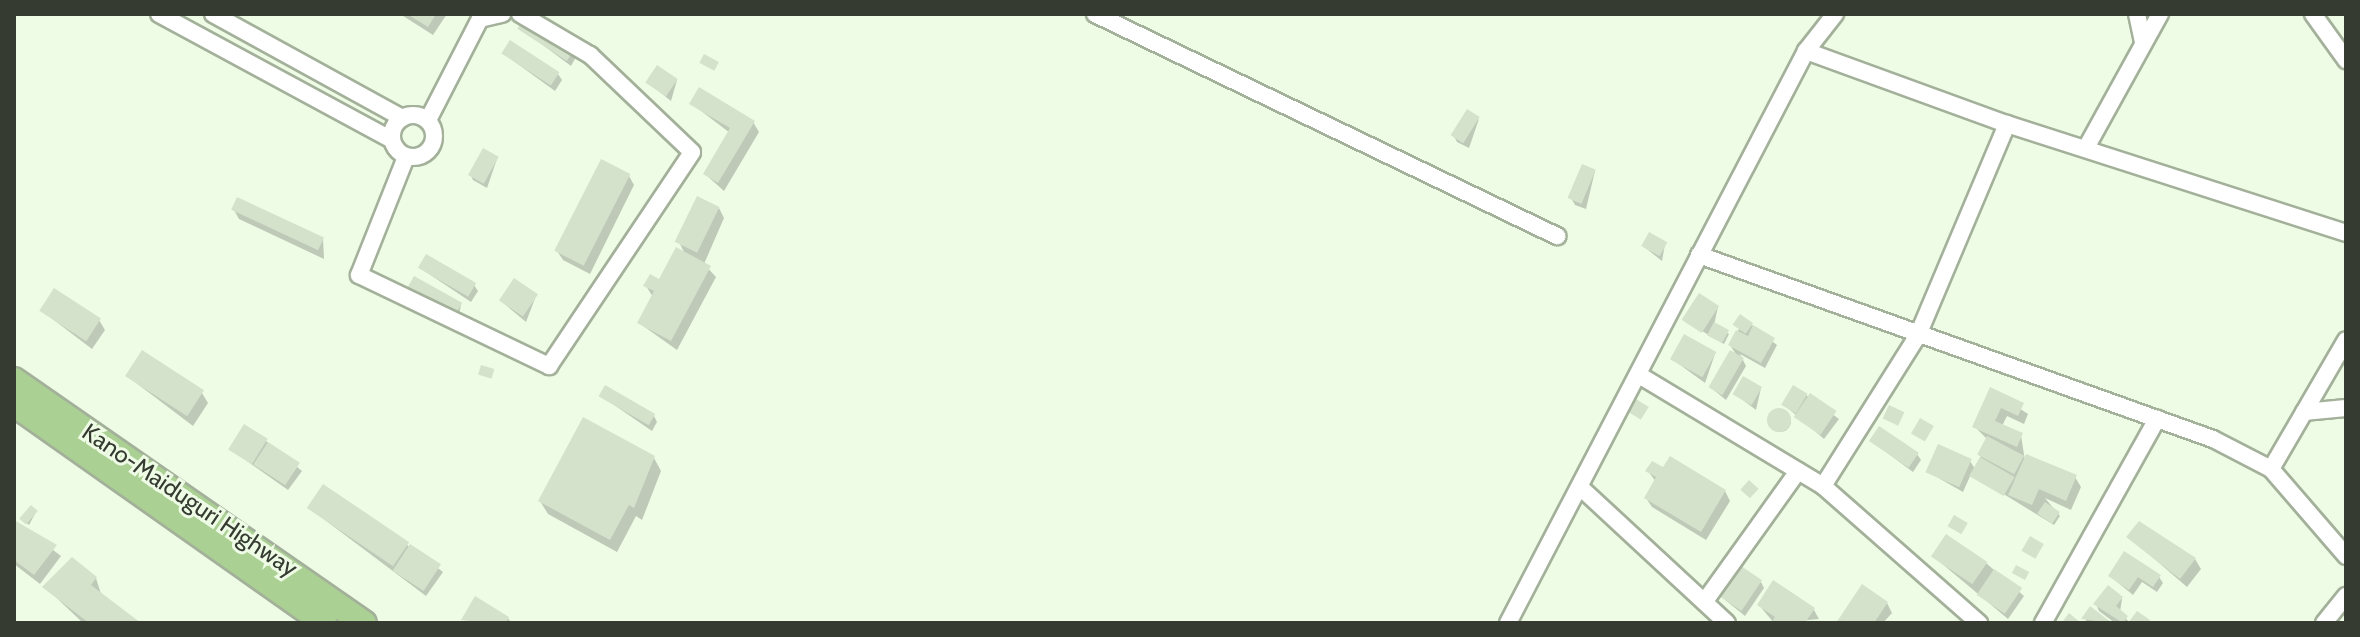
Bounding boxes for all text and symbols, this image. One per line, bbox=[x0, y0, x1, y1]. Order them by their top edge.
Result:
street label: Kano-Maiduguri Highway bbox=[77, 417, 303, 583]

